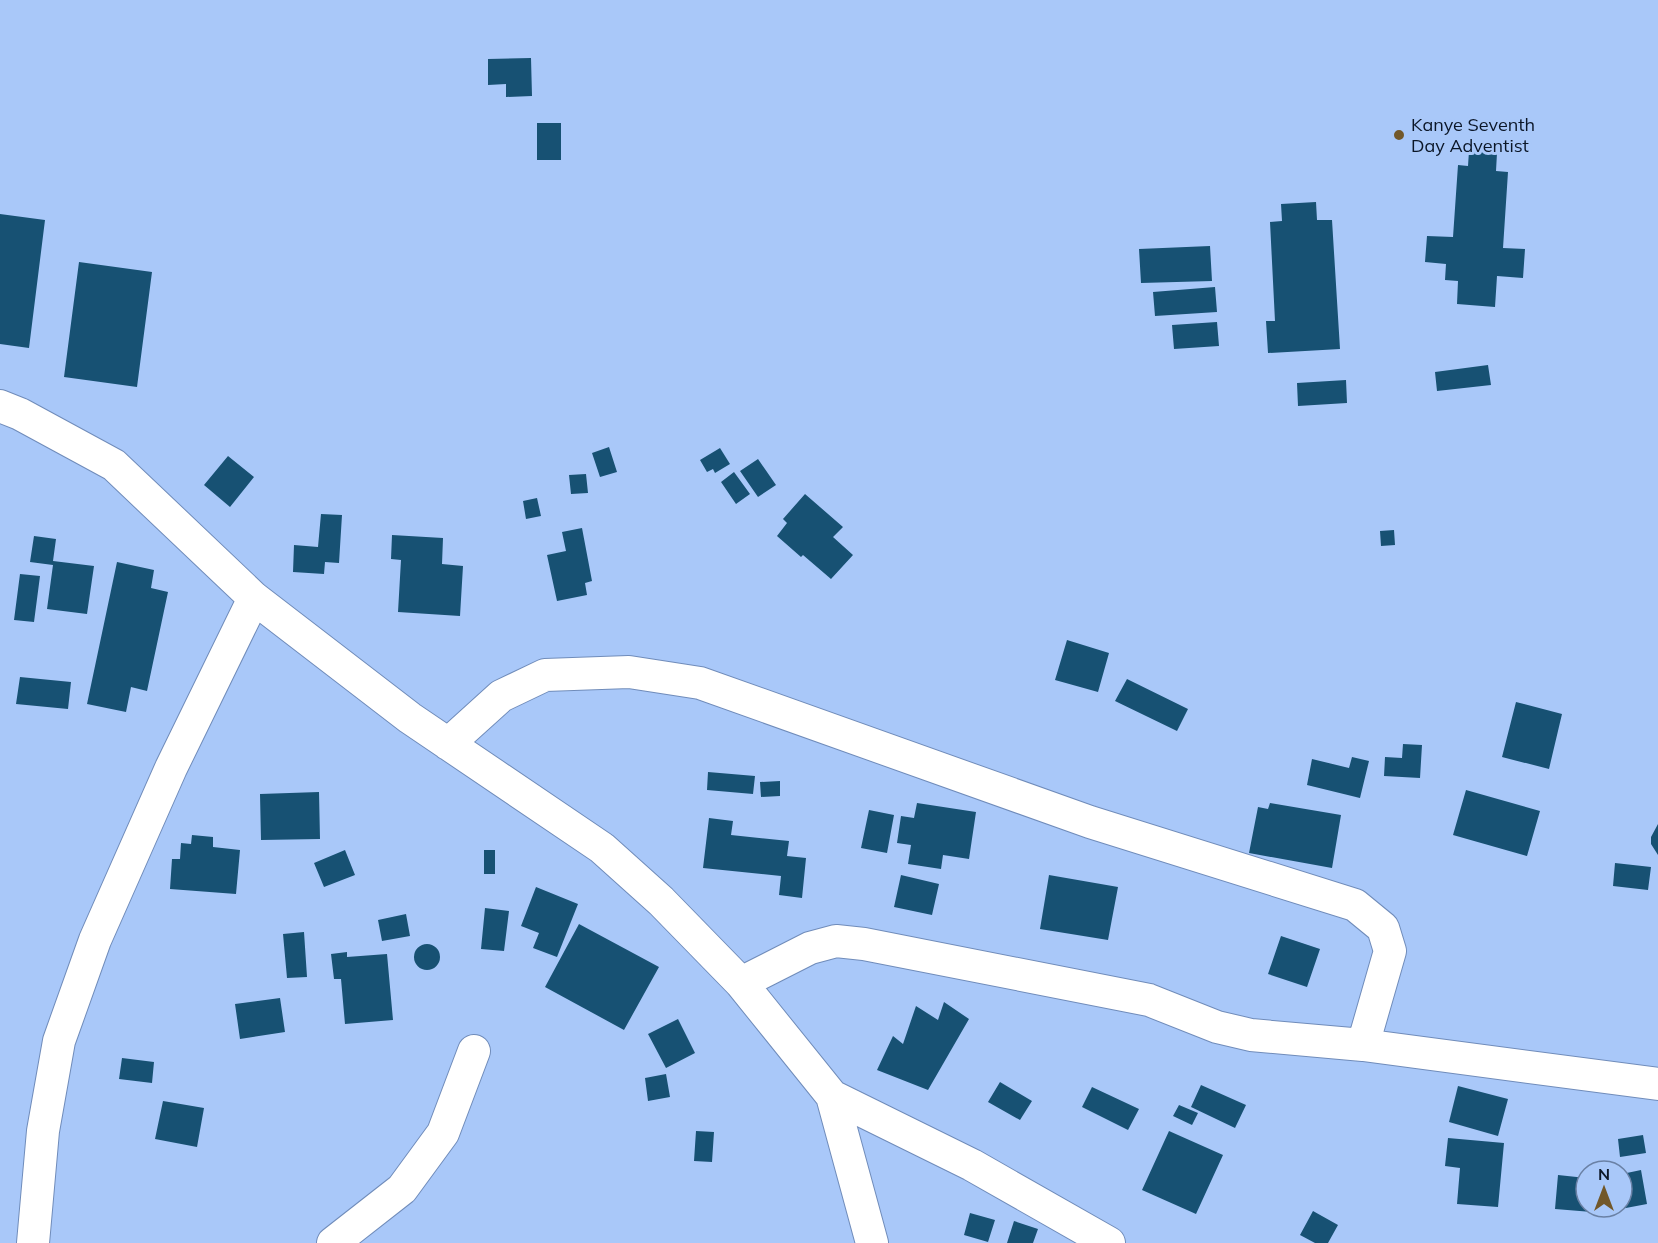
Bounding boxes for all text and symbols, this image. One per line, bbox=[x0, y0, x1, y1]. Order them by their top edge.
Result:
place label: Kanye Seventh Day Adventist bbox=[1411, 113, 1535, 157]
marker: Kanye Seventh Day Adventist bbox=[1392, 128, 1406, 142]
north arrow bbox=[1574, 1159, 1634, 1219]
text: N bbox=[1598, 1164, 1610, 1184]

